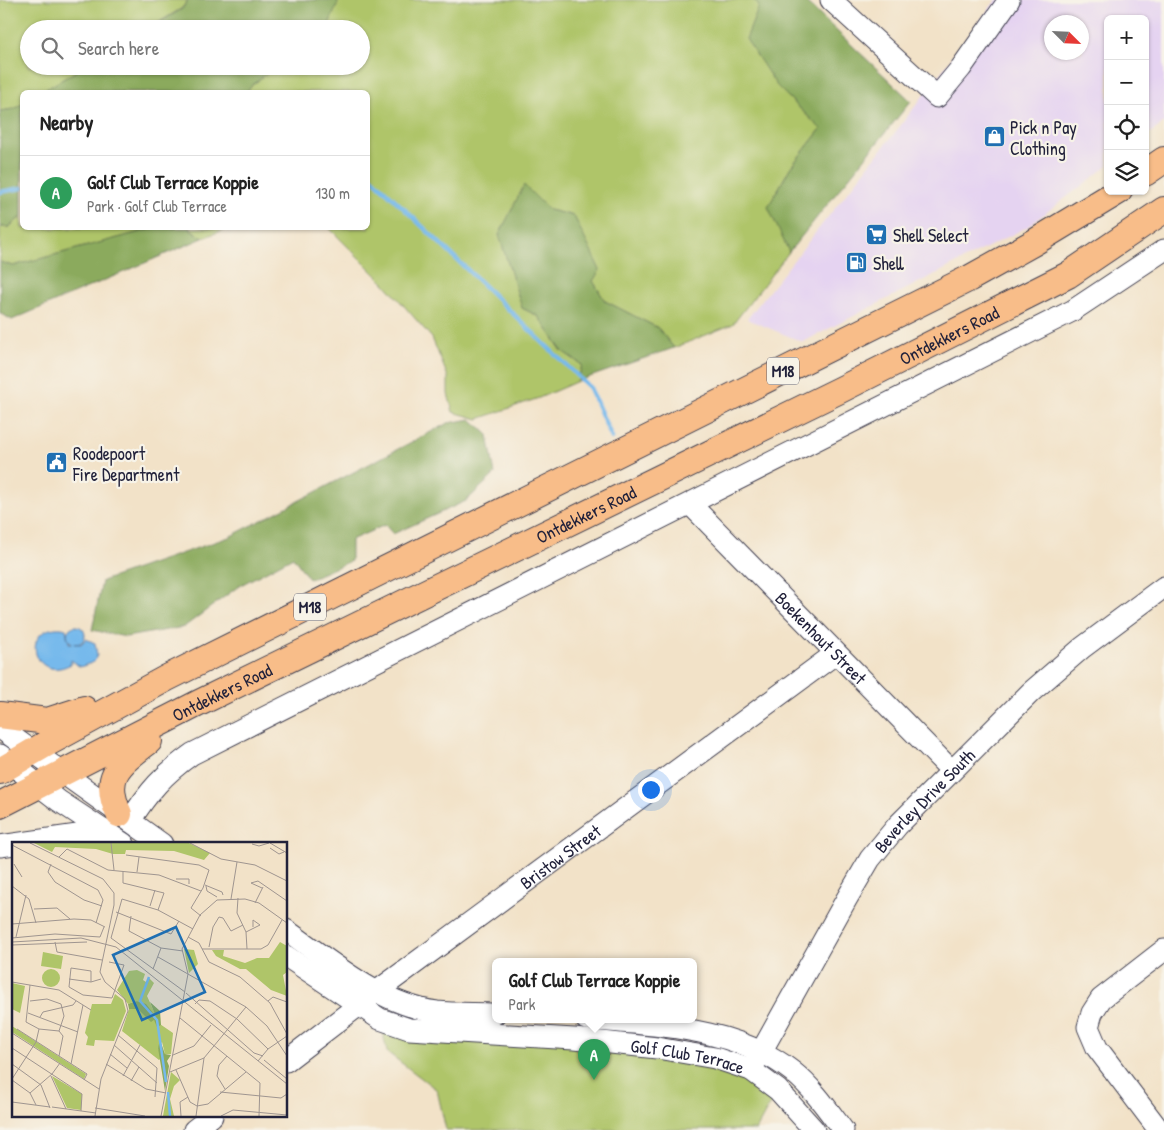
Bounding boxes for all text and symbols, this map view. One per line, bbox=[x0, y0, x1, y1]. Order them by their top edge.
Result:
north arrow bbox=[1044, 15, 1089, 60]
map controls bbox=[1104, 15, 1149, 195]
button: + bbox=[1104, 15, 1149, 60]
search box bbox=[20, 20, 370, 75]
icon: search bbox=[38, 34, 66, 62]
text: Search here bbox=[78, 35, 159, 61]
button: − bbox=[1104, 60, 1149, 105]
button: locate bbox=[1104, 105, 1149, 150]
text: Nearby bbox=[40, 108, 93, 137]
place label: Pick n Pay Clothing bbox=[1010, 115, 1077, 161]
shop icon: Pick n Pay Clothing bbox=[982, 125, 1006, 149]
button: layers bbox=[1104, 150, 1149, 195]
text: Golf Club Terrace Koppie bbox=[87, 169, 259, 195]
text: A bbox=[52, 182, 60, 204]
text: 130 m bbox=[315, 182, 350, 204]
text: Park · Golf Club Terrace bbox=[87, 195, 227, 217]
supermarket icon: Shell Select bbox=[865, 223, 889, 247]
place label: Shell Select bbox=[893, 223, 969, 248]
fuel station icon: Shell bbox=[845, 251, 869, 275]
place label: Shell bbox=[873, 251, 904, 276]
street label: Ontdekkers Road bbox=[895, 299, 1003, 371]
road number: M18 bbox=[767, 358, 799, 384]
place label: Roodepoort Fire Department bbox=[72, 441, 180, 487]
public building icon: Roodepoort Fire Department bbox=[45, 451, 69, 475]
street label: Ontdekkers Road bbox=[532, 479, 640, 549]
street label: Boekenhout Street bbox=[770, 586, 873, 690]
road number: M18 bbox=[294, 594, 326, 620]
street label: Ontdekkers Road bbox=[168, 657, 276, 727]
street label: Beverley Drive South bbox=[868, 743, 980, 858]
your location bbox=[638, 777, 664, 803]
street label: Bristow Street bbox=[514, 818, 606, 895]
inset map bbox=[12, 842, 288, 1118]
popup bbox=[492, 958, 697, 1023]
text: Golf Club Terrace Koppie bbox=[509, 967, 680, 993]
text: Park bbox=[509, 993, 535, 1015]
street label: Golf Club Terrace bbox=[629, 1033, 748, 1079]
pin: A bbox=[578, 1039, 610, 1080]

